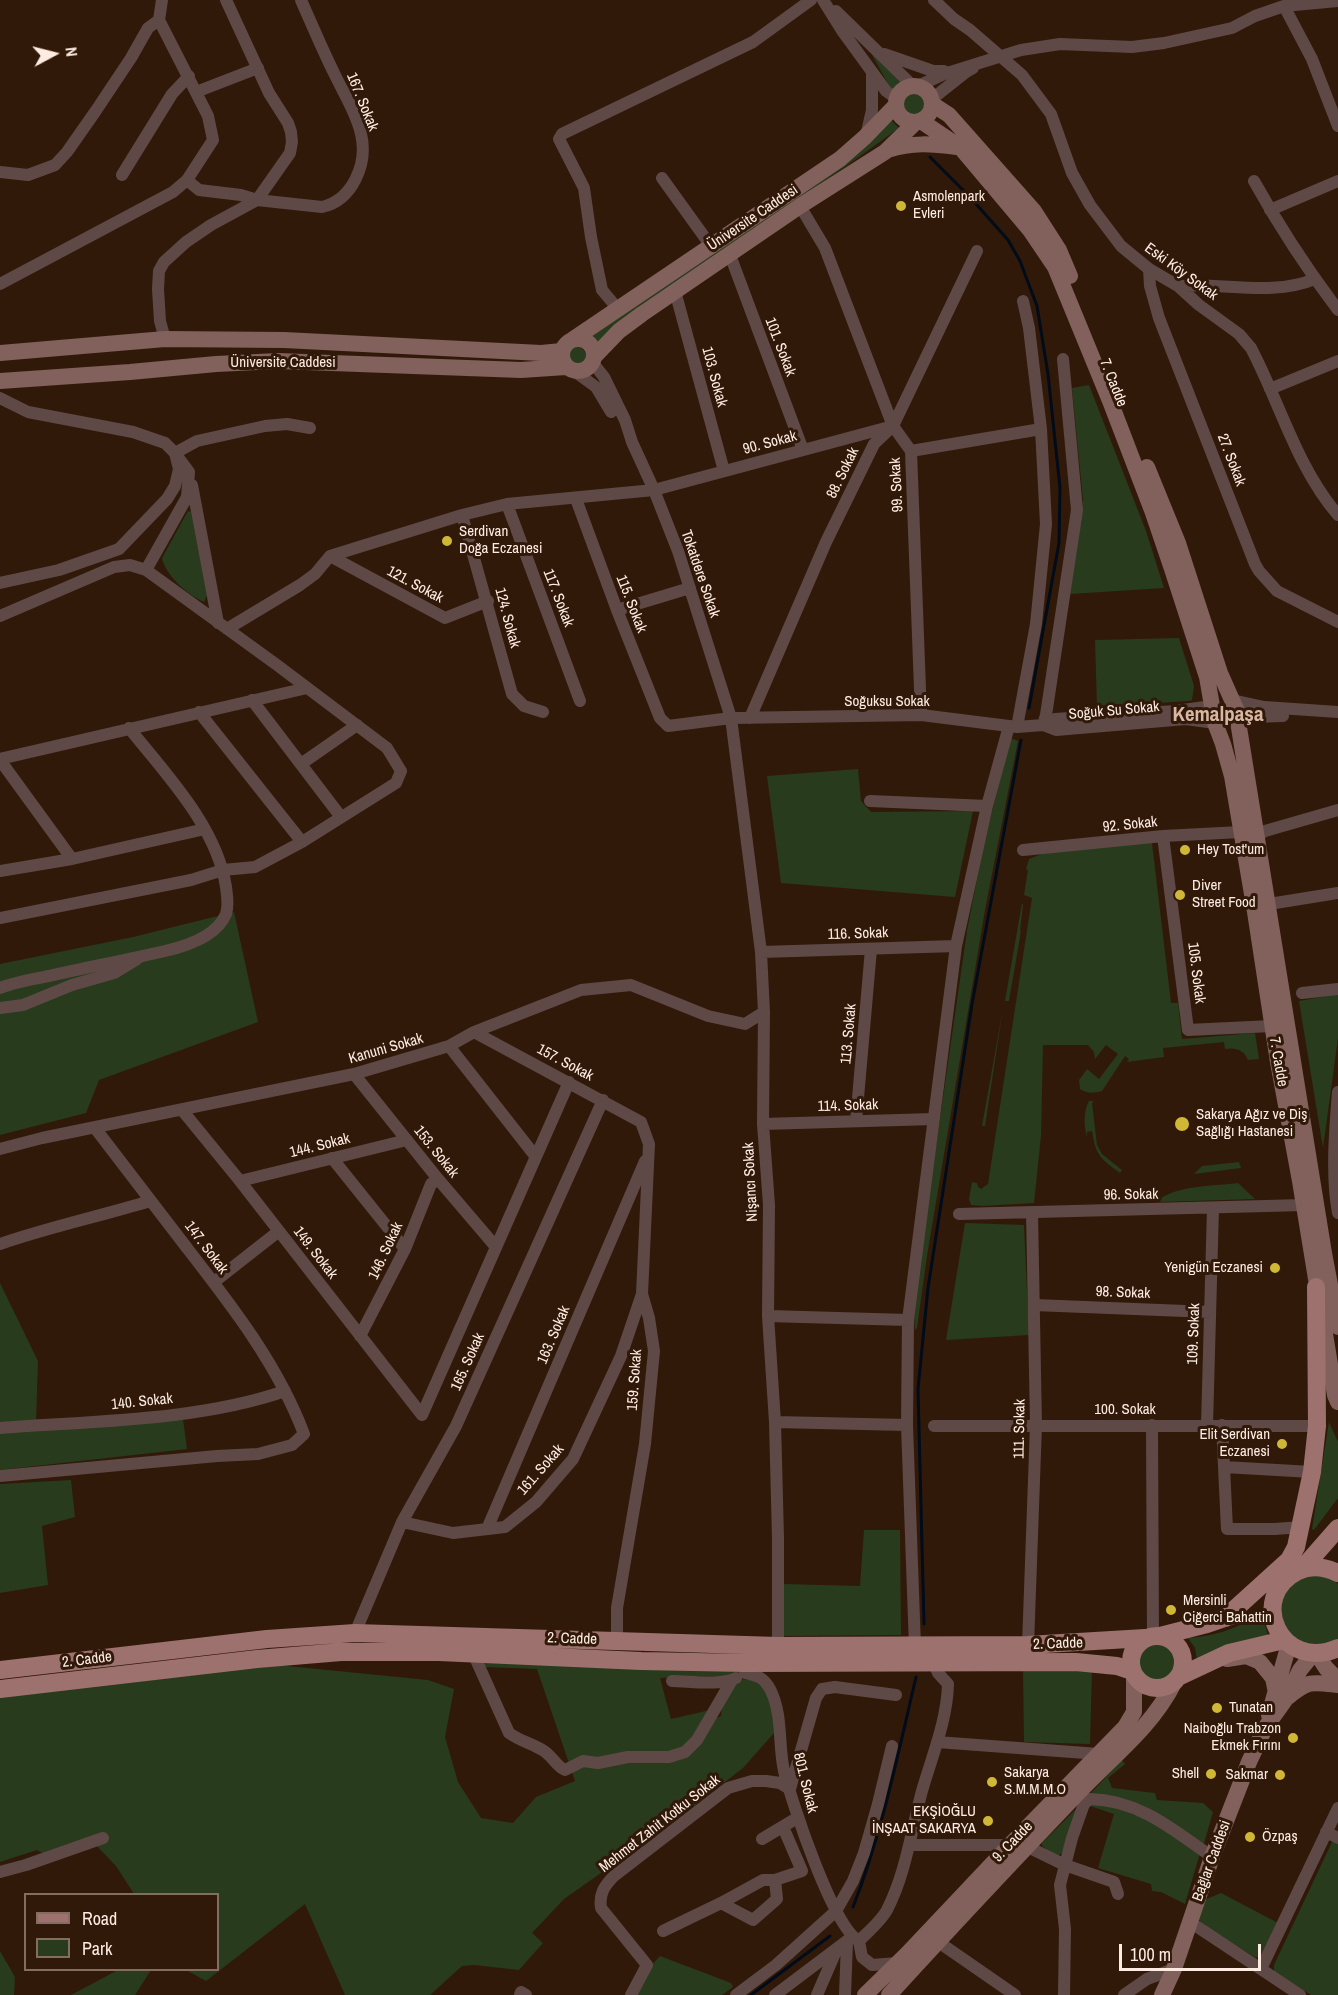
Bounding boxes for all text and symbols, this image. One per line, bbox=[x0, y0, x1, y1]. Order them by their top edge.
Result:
north arrow bbox=[24, 24, 84, 84]
text: N bbox=[60, 46, 83, 58]
street label: 167. Sokak bbox=[342, 70, 382, 134]
street label: Üniversite Caddesi bbox=[704, 181, 802, 255]
place label: Asmolenpark Evleri bbox=[913, 188, 985, 223]
marker: Asmolenpark Evleri bbox=[894, 199, 908, 213]
street label: Eski Köy Sokak bbox=[1141, 239, 1221, 305]
street label: 101. Sokak bbox=[761, 315, 799, 379]
street label: 103. Sokak bbox=[697, 345, 731, 409]
street label: Üniversite Caddesi bbox=[230, 354, 336, 372]
street label: 7. Cadde bbox=[1095, 356, 1131, 410]
street label: 90. Sokak bbox=[741, 427, 799, 459]
street label: 27. Sokak bbox=[1213, 431, 1249, 489]
street label: 88. Sokak bbox=[823, 444, 863, 502]
street label: 99. Sokak bbox=[887, 457, 907, 513]
place label: Serdivan Doğa Eczanesi bbox=[459, 523, 542, 558]
street label: Tokatdere Sokak bbox=[677, 528, 723, 620]
marker: Serdivan Doğa Eczanesi bbox=[440, 534, 454, 548]
street label: 121. Sokak bbox=[384, 563, 446, 607]
street label: 117. Sokak bbox=[539, 566, 577, 630]
street label: 115. Sokak bbox=[612, 572, 650, 636]
street label: 124. Sokak bbox=[490, 586, 524, 650]
street label: Soğuksu Sokak bbox=[844, 693, 930, 711]
street label: Soğuk Su Sokak bbox=[1068, 698, 1160, 724]
district label: Kemalpaşa bbox=[1173, 702, 1263, 728]
street label: 92. Sokak bbox=[1102, 813, 1158, 837]
place label: Hey Tost'um bbox=[1197, 841, 1264, 859]
marker: Hey Tost'um bbox=[1178, 843, 1192, 857]
place label: Diver Street Food bbox=[1192, 877, 1256, 912]
marker: Diver Street Food bbox=[1173, 888, 1187, 902]
street label: 116. Sokak bbox=[827, 924, 889, 944]
street label: 105. Sokak bbox=[1183, 941, 1209, 1005]
street label: 113. Sokak bbox=[837, 1003, 861, 1065]
street label: Kanuni Sokak bbox=[347, 1030, 425, 1068]
street label: 7. Cadde bbox=[1265, 1036, 1291, 1088]
street label: 157. Sokak bbox=[534, 1041, 596, 1085]
street label: 114. Sokak bbox=[817, 1096, 879, 1116]
place label: Sakarya Ağız ve Diş Sağlığı Hastanesi bbox=[1196, 1106, 1307, 1141]
marker: Sakarya Ağız ve Diş Sağlığı Hastanesi bbox=[1173, 1115, 1191, 1133]
street label: 153. Sokak bbox=[410, 1122, 462, 1182]
street label: 144. Sokak bbox=[288, 1130, 352, 1162]
street label: Nişancı Sokak bbox=[740, 1142, 762, 1222]
street label: 96. Sokak bbox=[1103, 1186, 1159, 1204]
street label: 147. Sokak bbox=[180, 1218, 232, 1278]
street label: 146. Sokak bbox=[365, 1219, 407, 1283]
street label: 149. Sokak bbox=[289, 1223, 341, 1283]
place label: Yenigün Eczanesi bbox=[1164, 1259, 1263, 1277]
marker: Yenigün Eczanesi bbox=[1268, 1261, 1282, 1275]
street label: 98. Sokak bbox=[1095, 1283, 1151, 1303]
street label: 163. Sokak bbox=[534, 1303, 574, 1367]
street label: 109. Sokak bbox=[1184, 1303, 1204, 1365]
street label: 165. Sokak bbox=[447, 1330, 489, 1394]
street label: 159. Sokak bbox=[624, 1349, 646, 1411]
street label: 140. Sokak bbox=[110, 1390, 174, 1414]
street label: 111. Sokak bbox=[1010, 1399, 1030, 1459]
street label: 100. Sokak bbox=[1094, 1401, 1156, 1419]
place label: Elit Serdivan Eczanesi bbox=[1200, 1426, 1270, 1461]
marker: Elit Serdivan Eczanesi bbox=[1275, 1437, 1289, 1451]
street label: 161. Sokak bbox=[514, 1441, 568, 1499]
place label: Mersinli Ciğerci Bahattin bbox=[1183, 1592, 1272, 1627]
marker: Mersinli Ciğerci Bahattin bbox=[1164, 1603, 1178, 1617]
street label: 2. Cadde bbox=[547, 1629, 597, 1649]
street label: 2. Cadde bbox=[1033, 1634, 1083, 1654]
street label: 2. Cadde bbox=[61, 1648, 113, 1672]
place label: Tunatan bbox=[1229, 1699, 1273, 1717]
marker: Tunatan bbox=[1210, 1701, 1224, 1715]
place label: Naiboğlu Trabzon Ekmek Fırını bbox=[1184, 1720, 1281, 1755]
marker: Naiboğlu Trabzon Ekmek Fırını bbox=[1286, 1731, 1300, 1745]
street label: 801. Sokak bbox=[789, 1751, 821, 1815]
place label: Sakarya S.M.M.M.O bbox=[1004, 1764, 1066, 1799]
place label: Shell bbox=[1172, 1765, 1199, 1783]
place label: Sakmar bbox=[1226, 1766, 1268, 1784]
marker: Shell bbox=[1204, 1767, 1218, 1781]
marker: Sakmar bbox=[1273, 1768, 1287, 1782]
street label: Mehmet Zahit Kotku Sokak bbox=[596, 1771, 724, 1877]
marker: Sakarya S.M.M.M.O bbox=[985, 1775, 999, 1789]
place label: EKŞİOĞLU İNŞAAT SAKARYA bbox=[872, 1803, 976, 1838]
marker: EKŞİOĞLU İNŞAAT SAKARYA bbox=[981, 1814, 995, 1828]
street label: 9. Cadde bbox=[989, 1818, 1037, 1866]
street label: Bağlar Caddesi bbox=[1189, 1818, 1235, 1904]
place label: Özpaş bbox=[1262, 1828, 1298, 1846]
marker: Özpaş bbox=[1243, 1830, 1257, 1844]
legend bbox=[24, 1893, 219, 1971]
text: Road bbox=[82, 1906, 117, 1931]
scale bar bbox=[1122, 1932, 1264, 1970]
text: Park bbox=[82, 1936, 112, 1961]
text: 100 m bbox=[1130, 1942, 1171, 1967]

